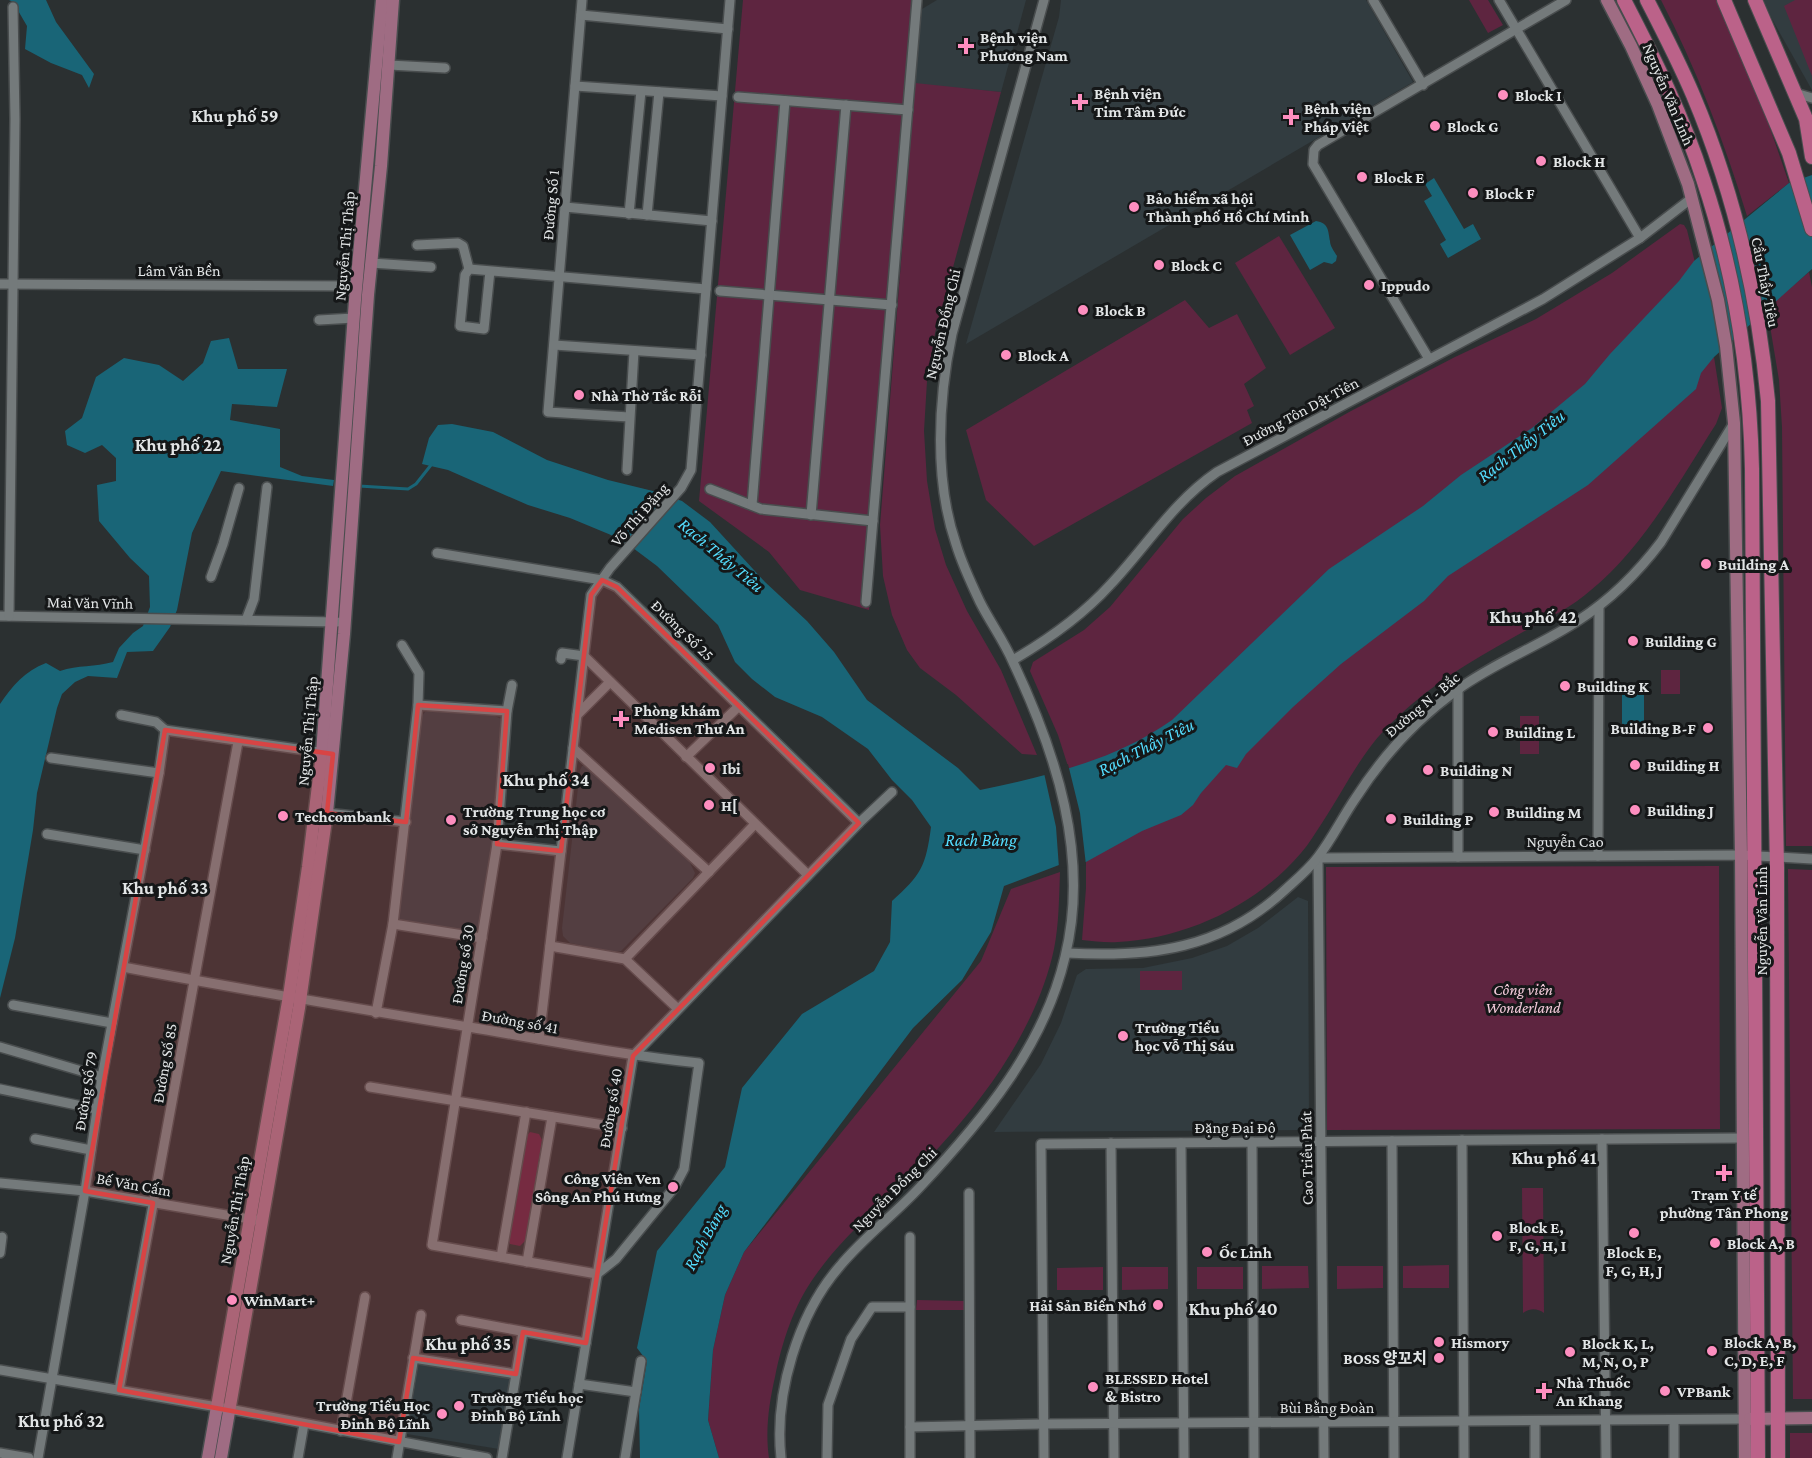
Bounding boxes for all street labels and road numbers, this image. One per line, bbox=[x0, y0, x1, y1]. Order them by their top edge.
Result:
street label: Nguyễn Văn Linh bbox=[1638, 41, 1698, 149]
street label: Đường Số 1 bbox=[539, 169, 563, 241]
street label: Nguyễn Thị Thập bbox=[331, 191, 359, 302]
street label: Cầu Thầy Tiêu bbox=[1747, 235, 1783, 329]
street label: Lâm Văn Bền bbox=[137, 262, 221, 279]
street label: Nguyễn Đổng Chi bbox=[922, 267, 964, 381]
street label: Đường Tôn Dật Tiên bbox=[1239, 373, 1362, 450]
street label: Võ Thị Đặng bbox=[607, 479, 672, 550]
street label: Mai Văn Vĩnh bbox=[47, 593, 134, 612]
street label: Đường Số 25 bbox=[647, 596, 717, 665]
street label: Đường N - Bắc bbox=[1382, 668, 1464, 741]
street label: Nguyễn Thị Thập bbox=[294, 676, 322, 787]
street label: Nguyễn Cao bbox=[1526, 833, 1604, 851]
street label: Nguyễn Văn Linh bbox=[1753, 866, 1771, 976]
street label: Đường số 30 bbox=[448, 923, 478, 1005]
street label: Đường số 41 bbox=[480, 1006, 559, 1038]
street label: Đường Số 85 bbox=[149, 1022, 181, 1104]
street label: Đường Số 79 bbox=[71, 1050, 101, 1132]
street label: Đường số 40 bbox=[596, 1067, 626, 1149]
street label: Cao Triều Phát bbox=[1297, 1110, 1316, 1205]
street label: Đặng Đại Độ bbox=[1194, 1119, 1276, 1137]
street label: Nguyễn Đổng Chi bbox=[849, 1144, 941, 1236]
street label: Nguyễn Thị Thập bbox=[217, 1154, 253, 1266]
street label: Bế Văn Cấm bbox=[95, 1170, 173, 1199]
street label: Bùi Bằng Đoàn bbox=[1280, 1399, 1375, 1417]

